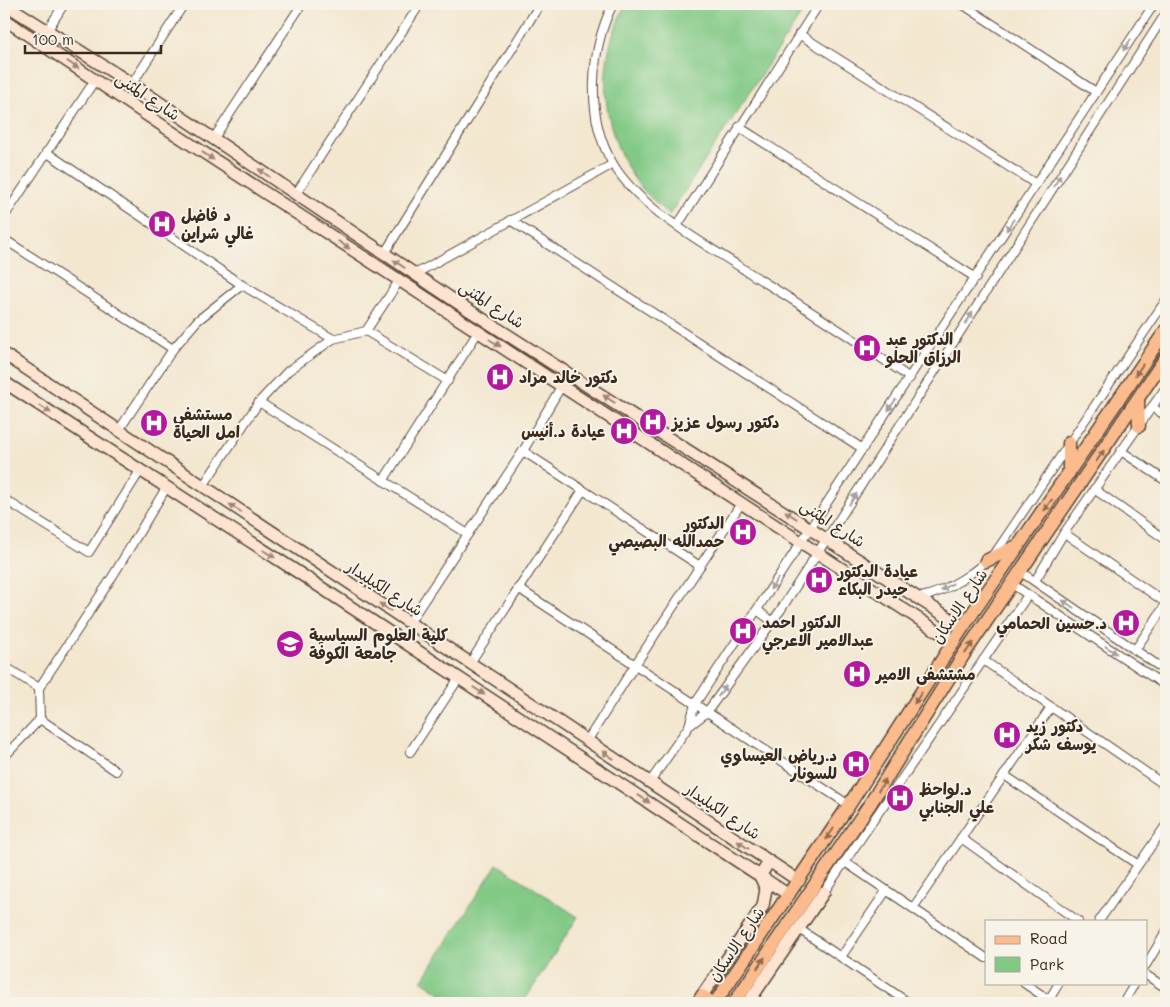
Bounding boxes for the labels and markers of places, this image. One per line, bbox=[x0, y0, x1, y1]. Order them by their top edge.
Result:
place label: د فاضل غالي شراين bbox=[181, 204, 254, 248]
hospital icon: د فاضل غالي شراين bbox=[147, 209, 177, 239]
place label: الدكتور عبد الرزاق الحلو bbox=[884, 328, 961, 369]
hospital icon: الدكتور عبد الرزاق الحلو bbox=[852, 333, 882, 363]
hospital icon: دكتور خالد مراد bbox=[485, 362, 515, 392]
place label: دكتور خالد مراد bbox=[519, 366, 618, 388]
place label: مستشفى امل الحياة bbox=[173, 403, 240, 442]
hospital icon: دكتور رسول عزيز bbox=[638, 407, 668, 437]
hospital icon: مستشفى امل الحياة bbox=[139, 408, 169, 438]
place label: دكتور رسول عزيز bbox=[670, 411, 779, 433]
hospital icon: عيادة د.أنيس bbox=[609, 416, 639, 446]
place label: عيادة د.أنيس bbox=[521, 420, 605, 441]
place label: الدكتور حمدالله البصيصي bbox=[608, 512, 725, 556]
hospital icon: الدكتور حمدالله البصيصي bbox=[728, 517, 758, 547]
place label: عيادة الدكتور حيدر البكاء bbox=[836, 560, 918, 599]
hospital icon: عيادة الدكتور حيدر البكاء bbox=[804, 565, 834, 595]
hospital icon: د.حسين الحمامي bbox=[1111, 608, 1141, 638]
place label: الدكتور احمد عبدالامير الاعرجي bbox=[762, 611, 874, 655]
place label: د.حسين الحمامي bbox=[996, 612, 1107, 638]
hospital icon: الدكتور احمد عبدالامير الاعرجي bbox=[728, 616, 758, 646]
place label: كلية العلوم السياسية جامعة الكوفة bbox=[309, 624, 448, 664]
school or university icon: كلية العلوم السياسية جامعة الكوفة bbox=[275, 629, 305, 659]
hospital icon: مشتشفى الامير bbox=[842, 659, 872, 689]
place label: مشتشفى الامير bbox=[874, 663, 976, 685]
place label: دكتور زيد يوسف شكر bbox=[1024, 715, 1097, 755]
hospital icon: دكتور زيد يوسف شكر bbox=[992, 720, 1022, 750]
place label: د.رياض العيساوي للسونار bbox=[721, 744, 837, 784]
hospital icon: د.رياض العيساوي للسونار bbox=[841, 749, 871, 779]
place label: د.لواحظ علي الجنابي bbox=[919, 778, 994, 822]
hospital icon: د.لواحظ علي الجنابي bbox=[885, 783, 915, 813]

